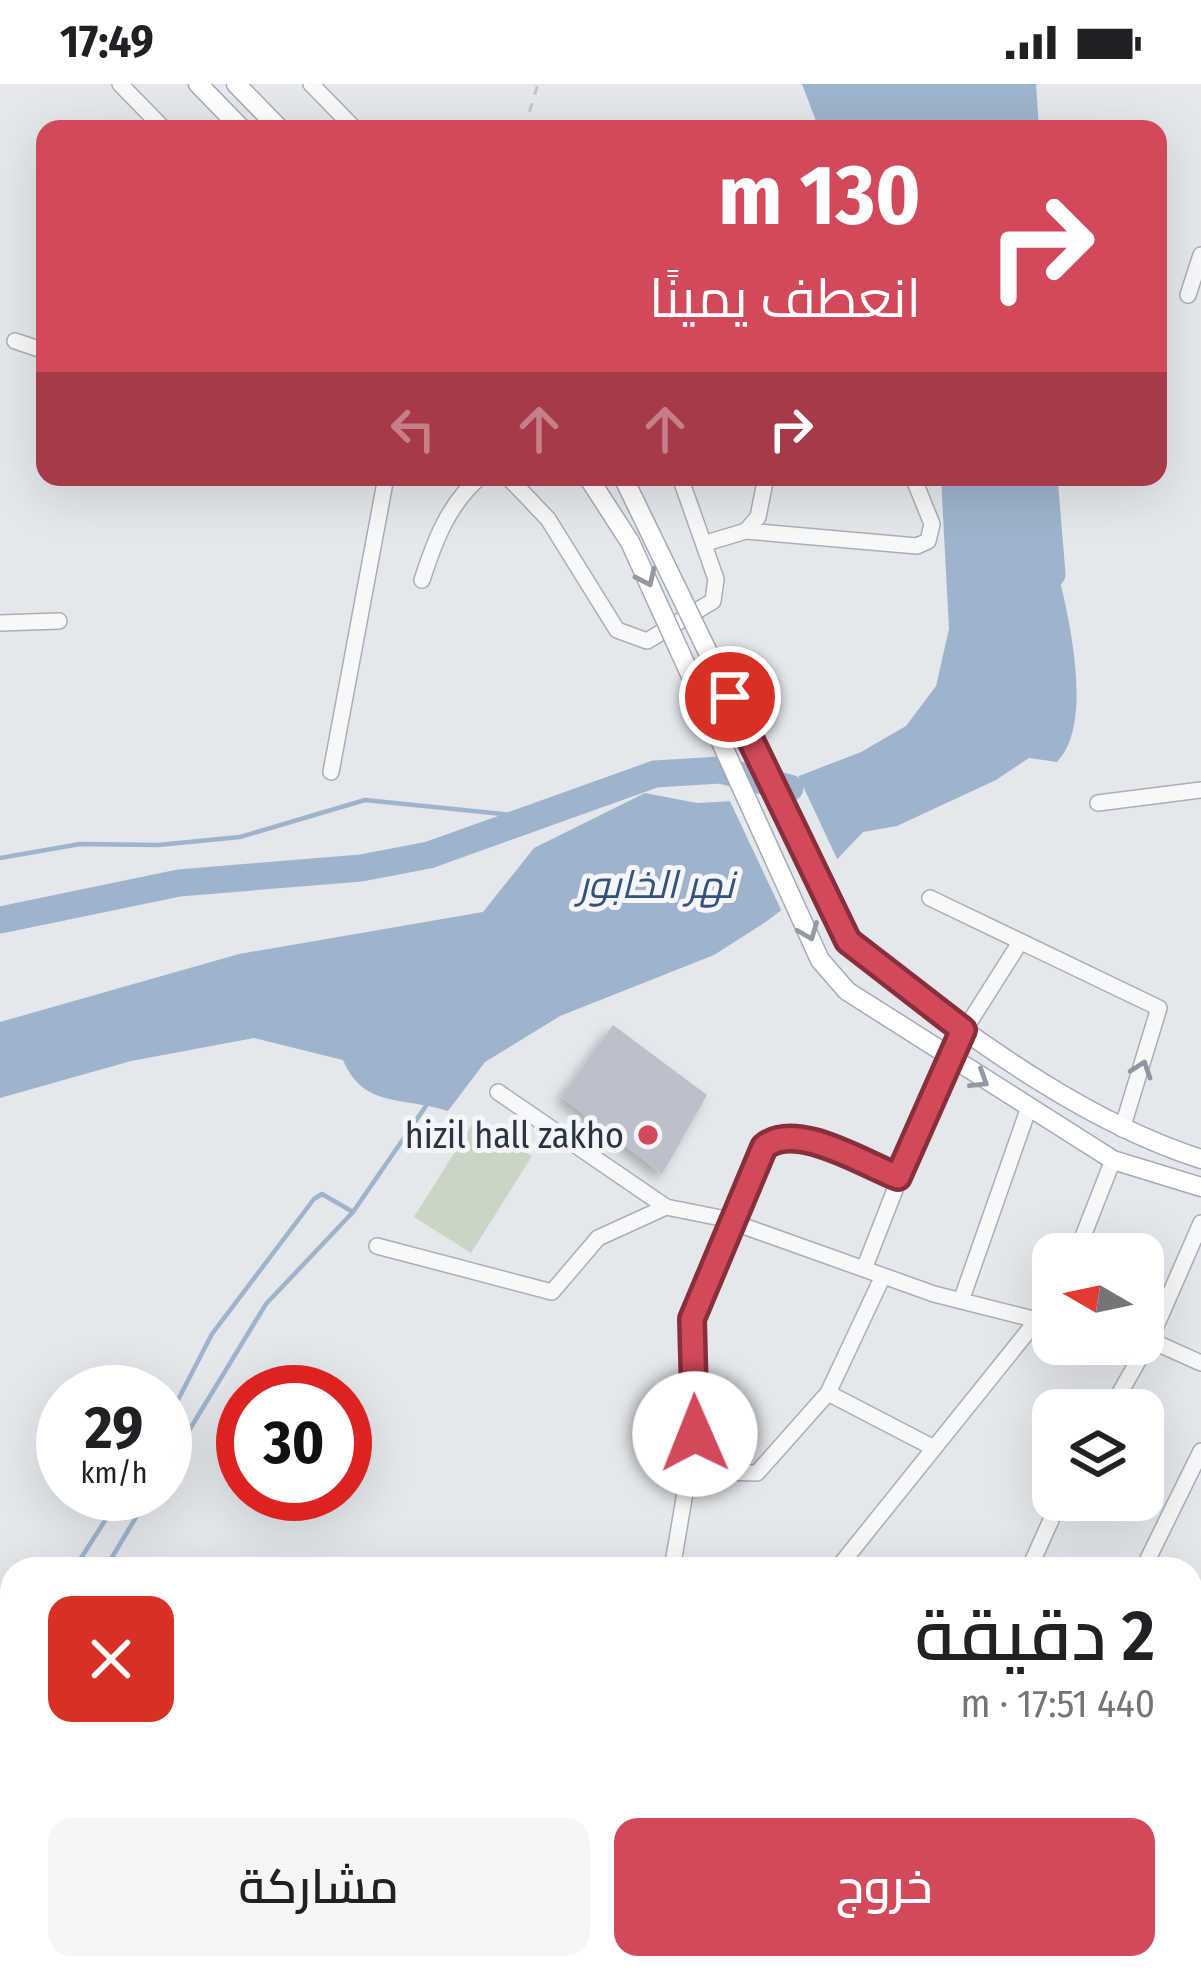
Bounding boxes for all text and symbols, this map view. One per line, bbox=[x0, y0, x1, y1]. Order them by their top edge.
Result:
text: 17:49 bbox=[60, 15, 154, 69]
text: 130 m bbox=[718, 145, 921, 246]
icon: right bbox=[963, 168, 1119, 324]
text: انعطف يمينًا bbox=[649, 267, 921, 331]
icon: left bbox=[380, 396, 446, 462]
icon: ahead bbox=[506, 396, 572, 462]
icon: ahead bbox=[632, 396, 698, 462]
icon: right bbox=[758, 396, 824, 462]
one-way arrow bbox=[633, 566, 656, 587]
pin bbox=[679, 646, 781, 748]
icon: arrive bbox=[697, 664, 763, 730]
water label: نهر الخابور bbox=[574, 862, 738, 908]
one-way arrow bbox=[795, 921, 819, 942]
one-way arrow bbox=[1128, 1059, 1153, 1080]
one-way arrow bbox=[966, 1065, 988, 1087]
place label: hizil hall zakho bbox=[405, 1114, 624, 1158]
marker: hizil hall zakho bbox=[635, 1122, 661, 1148]
north arrow bbox=[1032, 1233, 1164, 1365]
map controls bbox=[1032, 1233, 1164, 1521]
speed limit sign: 30 bbox=[216, 1365, 372, 1521]
position arrow bbox=[632, 1371, 758, 1497]
button: layers bbox=[1032, 1389, 1164, 1521]
text: 29 bbox=[85, 1392, 143, 1464]
text: km/h bbox=[81, 1455, 147, 1491]
text: 2 دقيقة bbox=[915, 1593, 1155, 1679]
button: close bbox=[48, 1596, 174, 1722]
text: 440 m · 17:51 bbox=[961, 1681, 1155, 1727]
button: مشاركة bbox=[48, 1818, 590, 1956]
button: خروج bbox=[614, 1818, 1155, 1956]

